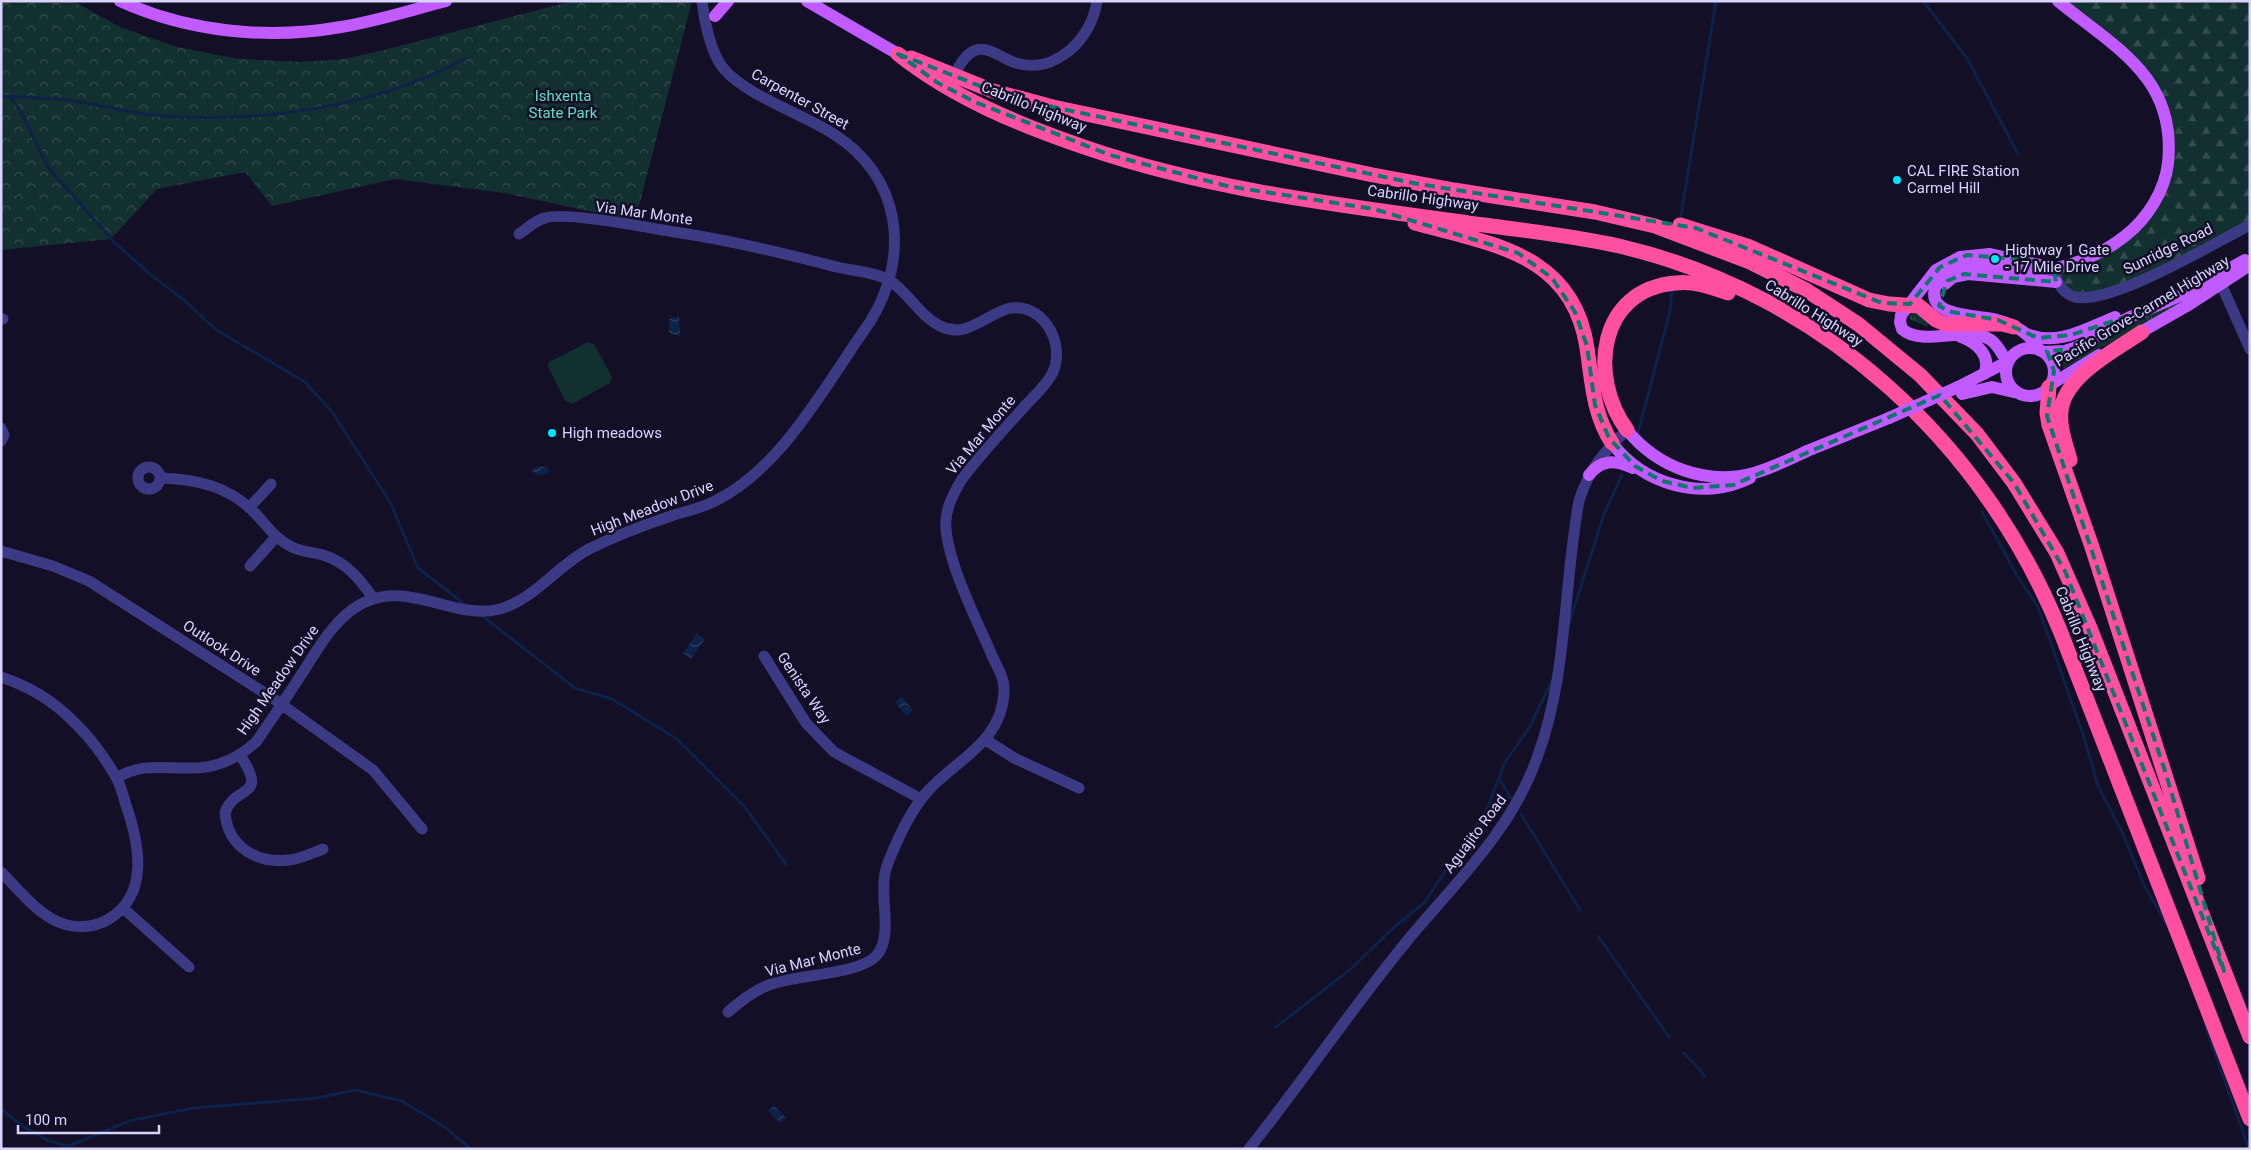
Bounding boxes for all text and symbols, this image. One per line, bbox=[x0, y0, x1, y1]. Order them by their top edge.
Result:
street label: Carpenter Street bbox=[748, 65, 852, 133]
street label: Cabrillo Highway bbox=[979, 78, 1089, 136]
park label: Ishxenta State Park bbox=[529, 87, 598, 122]
place label: CAL FIRE Station Carmel Hill bbox=[1907, 162, 2020, 197]
marker: CAL FIRE Station Carmel Hill bbox=[1891, 174, 1903, 186]
street label: Cabrillo Highway bbox=[1366, 181, 1480, 215]
street label: Via Mar Monte bbox=[594, 197, 694, 229]
street label: Sunridge Road bbox=[2120, 220, 2216, 278]
place label: Highway 1 Gate - 17 Mile Drive bbox=[2005, 241, 2110, 276]
street label: Pacific Grove-Carmel Highway bbox=[2051, 252, 2233, 370]
marker: Highway 1 Gate - 17 Mile Drive bbox=[1989, 253, 2001, 265]
street label: Cabrillo Highway bbox=[1762, 276, 1866, 350]
street label: Via Mar Monte bbox=[943, 392, 1019, 478]
place label: High meadows bbox=[562, 424, 662, 442]
marker: High meadows bbox=[546, 427, 558, 439]
street label: High Meadow Drive bbox=[588, 476, 716, 540]
street label: Cabrillo Highway bbox=[2052, 584, 2110, 694]
street label: Outlook Drive bbox=[180, 616, 264, 680]
street label: High Meadow Drive bbox=[233, 622, 323, 738]
street label: Genista Way bbox=[773, 649, 835, 727]
street label: Aguajito Road bbox=[1440, 791, 1510, 877]
street label: Via Mar Monte bbox=[763, 939, 863, 981]
scale bar bbox=[18, 1102, 159, 1134]
text: 100 m bbox=[25, 1111, 67, 1129]

